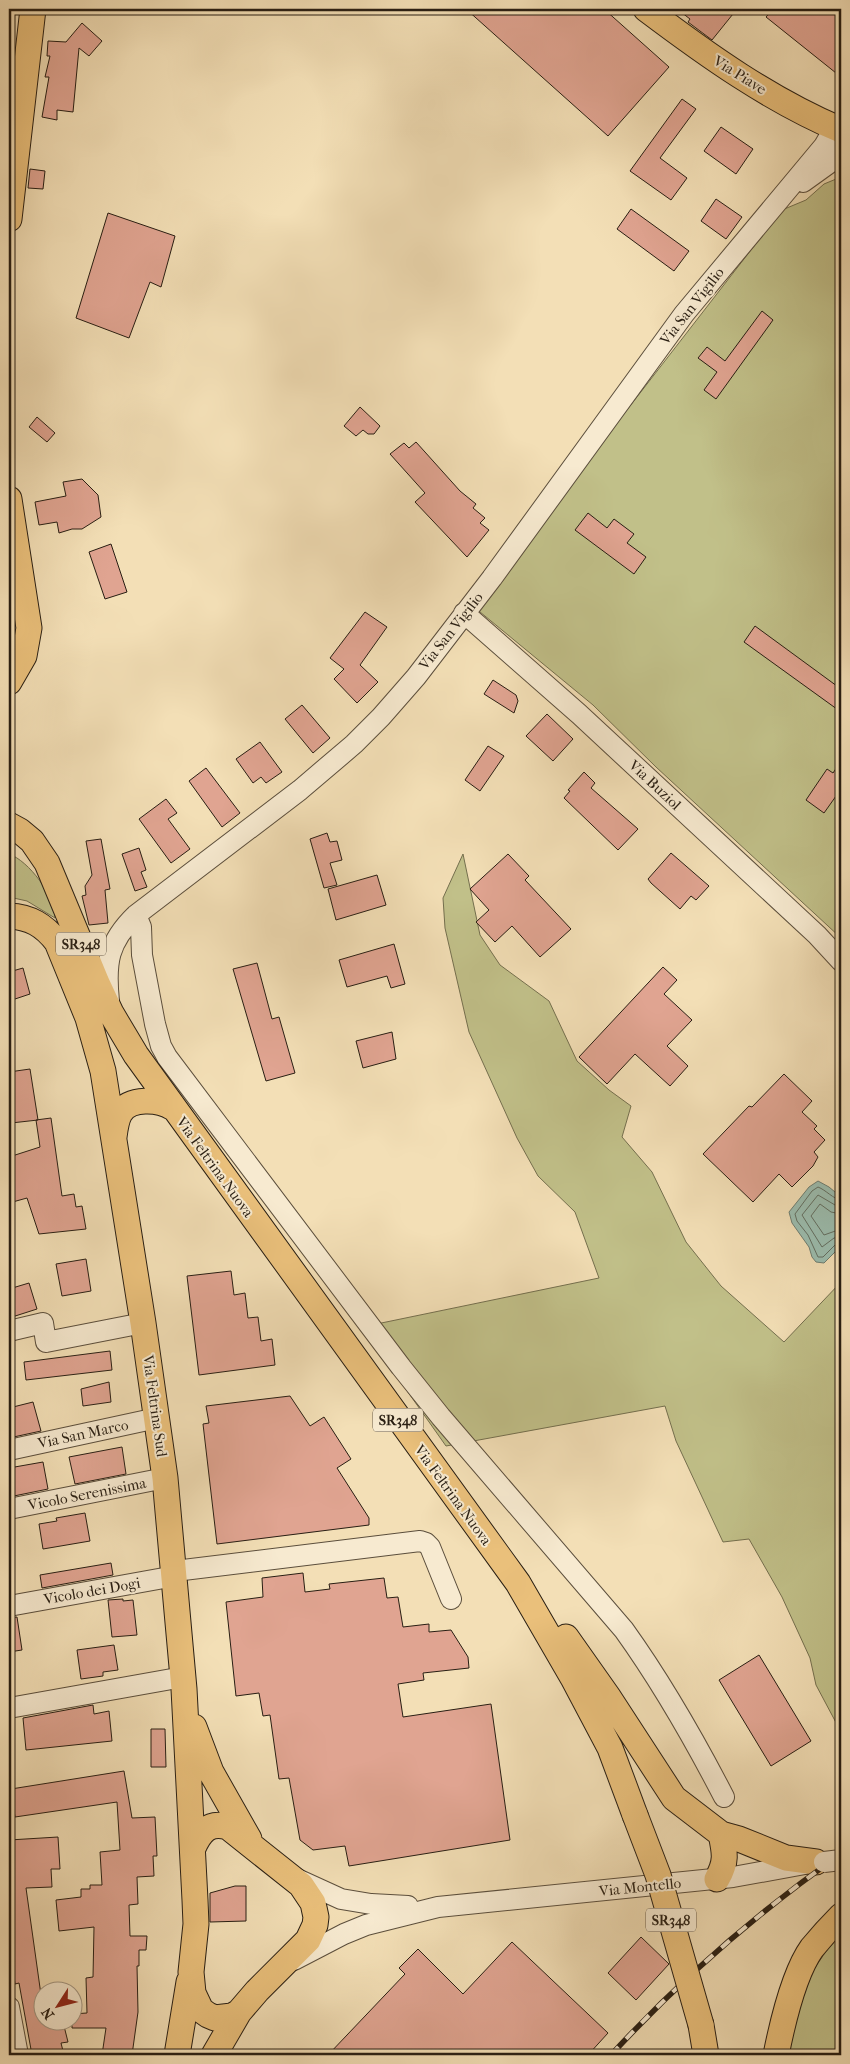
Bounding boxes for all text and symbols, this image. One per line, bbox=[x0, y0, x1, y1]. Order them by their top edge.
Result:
street label: Via Piave bbox=[709, 51, 770, 99]
street label: Via San Vigilio bbox=[655, 263, 728, 349]
street label: Via San Vigilio bbox=[414, 588, 487, 674]
street label: Via Buziol bbox=[624, 756, 685, 814]
road number: SR348 bbox=[56, 932, 106, 956]
street label: Via Feltrina Nuova bbox=[172, 1112, 258, 1222]
street label: Via Feltrina Sud bbox=[139, 1353, 171, 1459]
road number: SR348 bbox=[373, 1408, 423, 1432]
street label: Via San Marco bbox=[35, 1416, 130, 1453]
street label: Via Feltrina Nuova bbox=[410, 1440, 496, 1550]
street label: Vicolo Serenissima bbox=[25, 1474, 149, 1514]
street label: Vicolo dei Dogi bbox=[41, 1574, 142, 1609]
street label: Via Montello bbox=[597, 1874, 682, 1900]
road number: SR348 bbox=[646, 1908, 696, 1932]
north arrow bbox=[32, 1982, 82, 2032]
text: N bbox=[38, 2004, 58, 2023]

